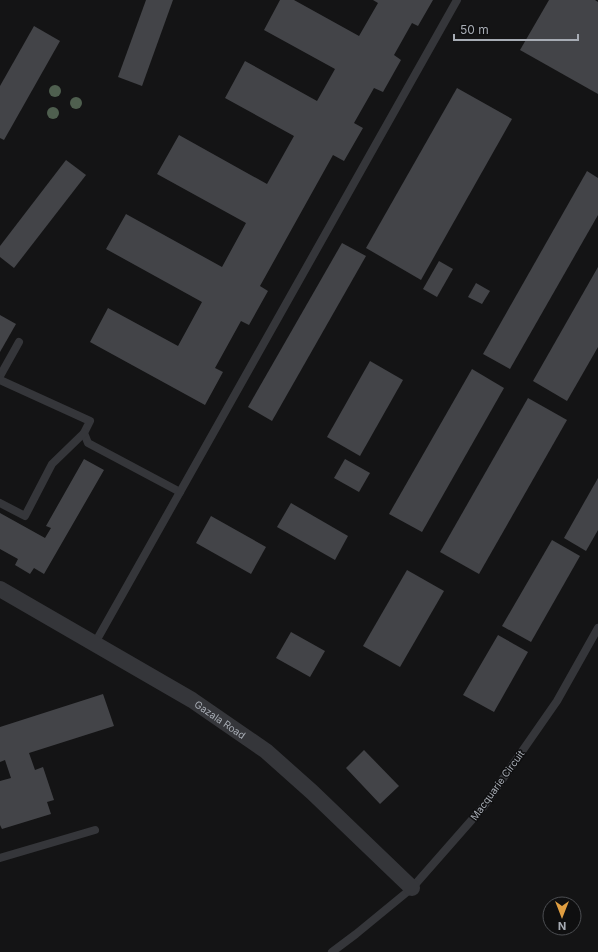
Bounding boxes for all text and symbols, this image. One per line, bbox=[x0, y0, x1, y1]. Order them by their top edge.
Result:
scale bar bbox=[454, 16, 578, 42]
text: 50 m bbox=[460, 22, 489, 37]
street label: Gazala Road bbox=[192, 698, 248, 741]
street label: Macquarie Circuit bbox=[468, 747, 527, 822]
north arrow bbox=[542, 896, 582, 936]
text: N bbox=[558, 919, 566, 933]

